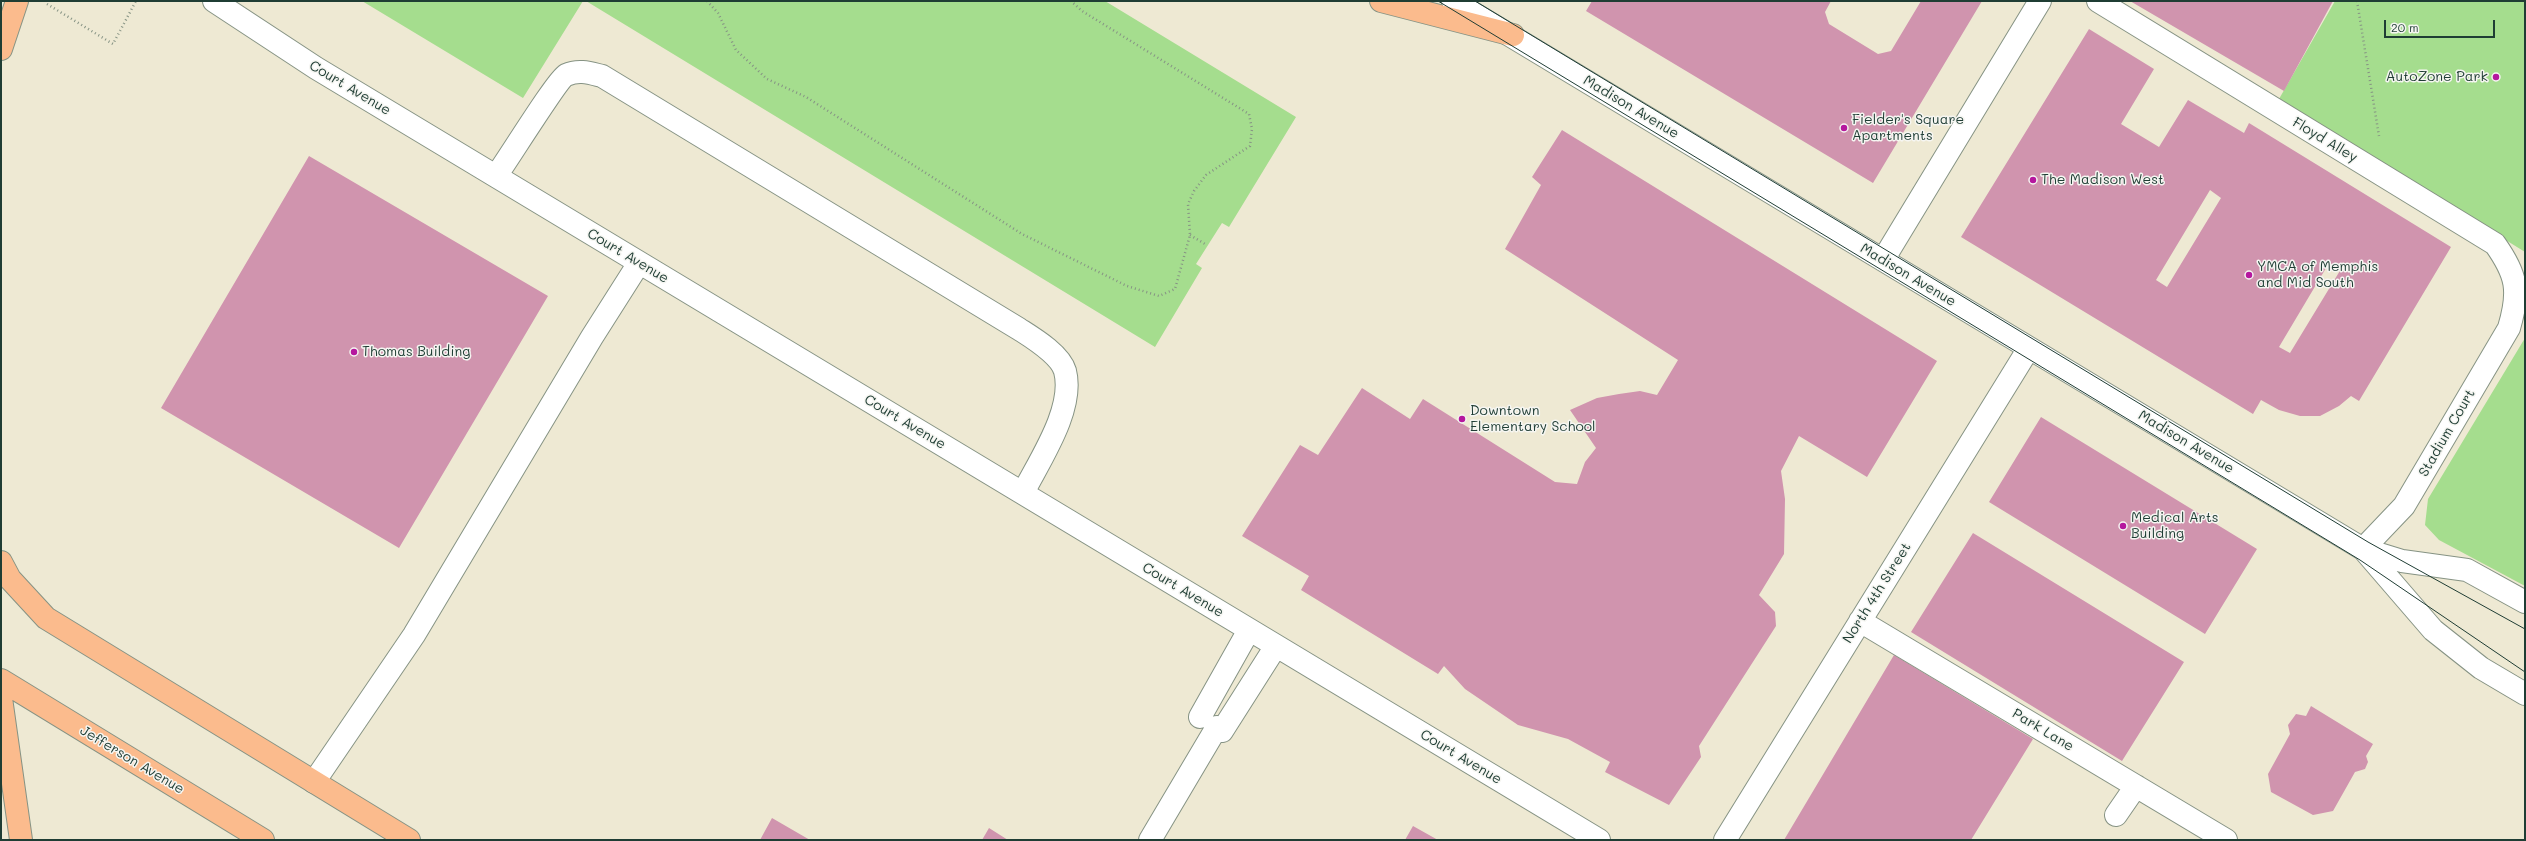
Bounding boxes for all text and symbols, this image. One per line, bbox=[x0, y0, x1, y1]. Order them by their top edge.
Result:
scale bar bbox=[2386, 12, 2497, 38]
text: 20 m bbox=[2391, 19, 2419, 35]
street label: Court Avenue bbox=[306, 57, 394, 119]
place label: AutoZone Park bbox=[2386, 69, 2488, 85]
street label: Madison Avenue bbox=[1580, 72, 1682, 142]
marker: AutoZone Park bbox=[2491, 72, 2501, 82]
place label: Fielder's Square Apartments bbox=[1852, 112, 1964, 144]
street label: Floyd Alley bbox=[2289, 114, 2361, 166]
marker: Fielder's Square Apartments bbox=[1839, 123, 1849, 133]
place label: The Madison West bbox=[2041, 172, 2164, 188]
marker: The Madison West bbox=[2028, 175, 2038, 185]
street label: Court Avenue bbox=[584, 225, 672, 287]
street label: Madison Avenue bbox=[1857, 240, 1959, 310]
place label: YMCA of Memphis and Mid South bbox=[2257, 259, 2378, 292]
marker: YMCA of Memphis and Mid South bbox=[2244, 270, 2254, 280]
place label: Thomas Building bbox=[362, 344, 470, 360]
marker: Thomas Building bbox=[349, 347, 359, 357]
street label: Stadium Court bbox=[2415, 386, 2479, 480]
street label: Court Avenue bbox=[861, 391, 949, 453]
place label: Downtown Elementary School bbox=[1470, 403, 1596, 436]
street label: Madison Avenue bbox=[2135, 407, 2237, 477]
marker: Downtown Elementary School bbox=[1457, 414, 1467, 424]
place label: Medical Arts Building bbox=[2131, 510, 2219, 542]
marker: Medical Arts Building bbox=[2118, 521, 2128, 531]
street label: North 4th Street bbox=[1839, 540, 1915, 646]
street label: Court Avenue bbox=[1139, 559, 1227, 621]
street label: Park Lane bbox=[2009, 705, 2077, 755]
street label: Jefferson Avenue bbox=[77, 722, 187, 798]
street label: Court Avenue bbox=[1417, 726, 1505, 788]

